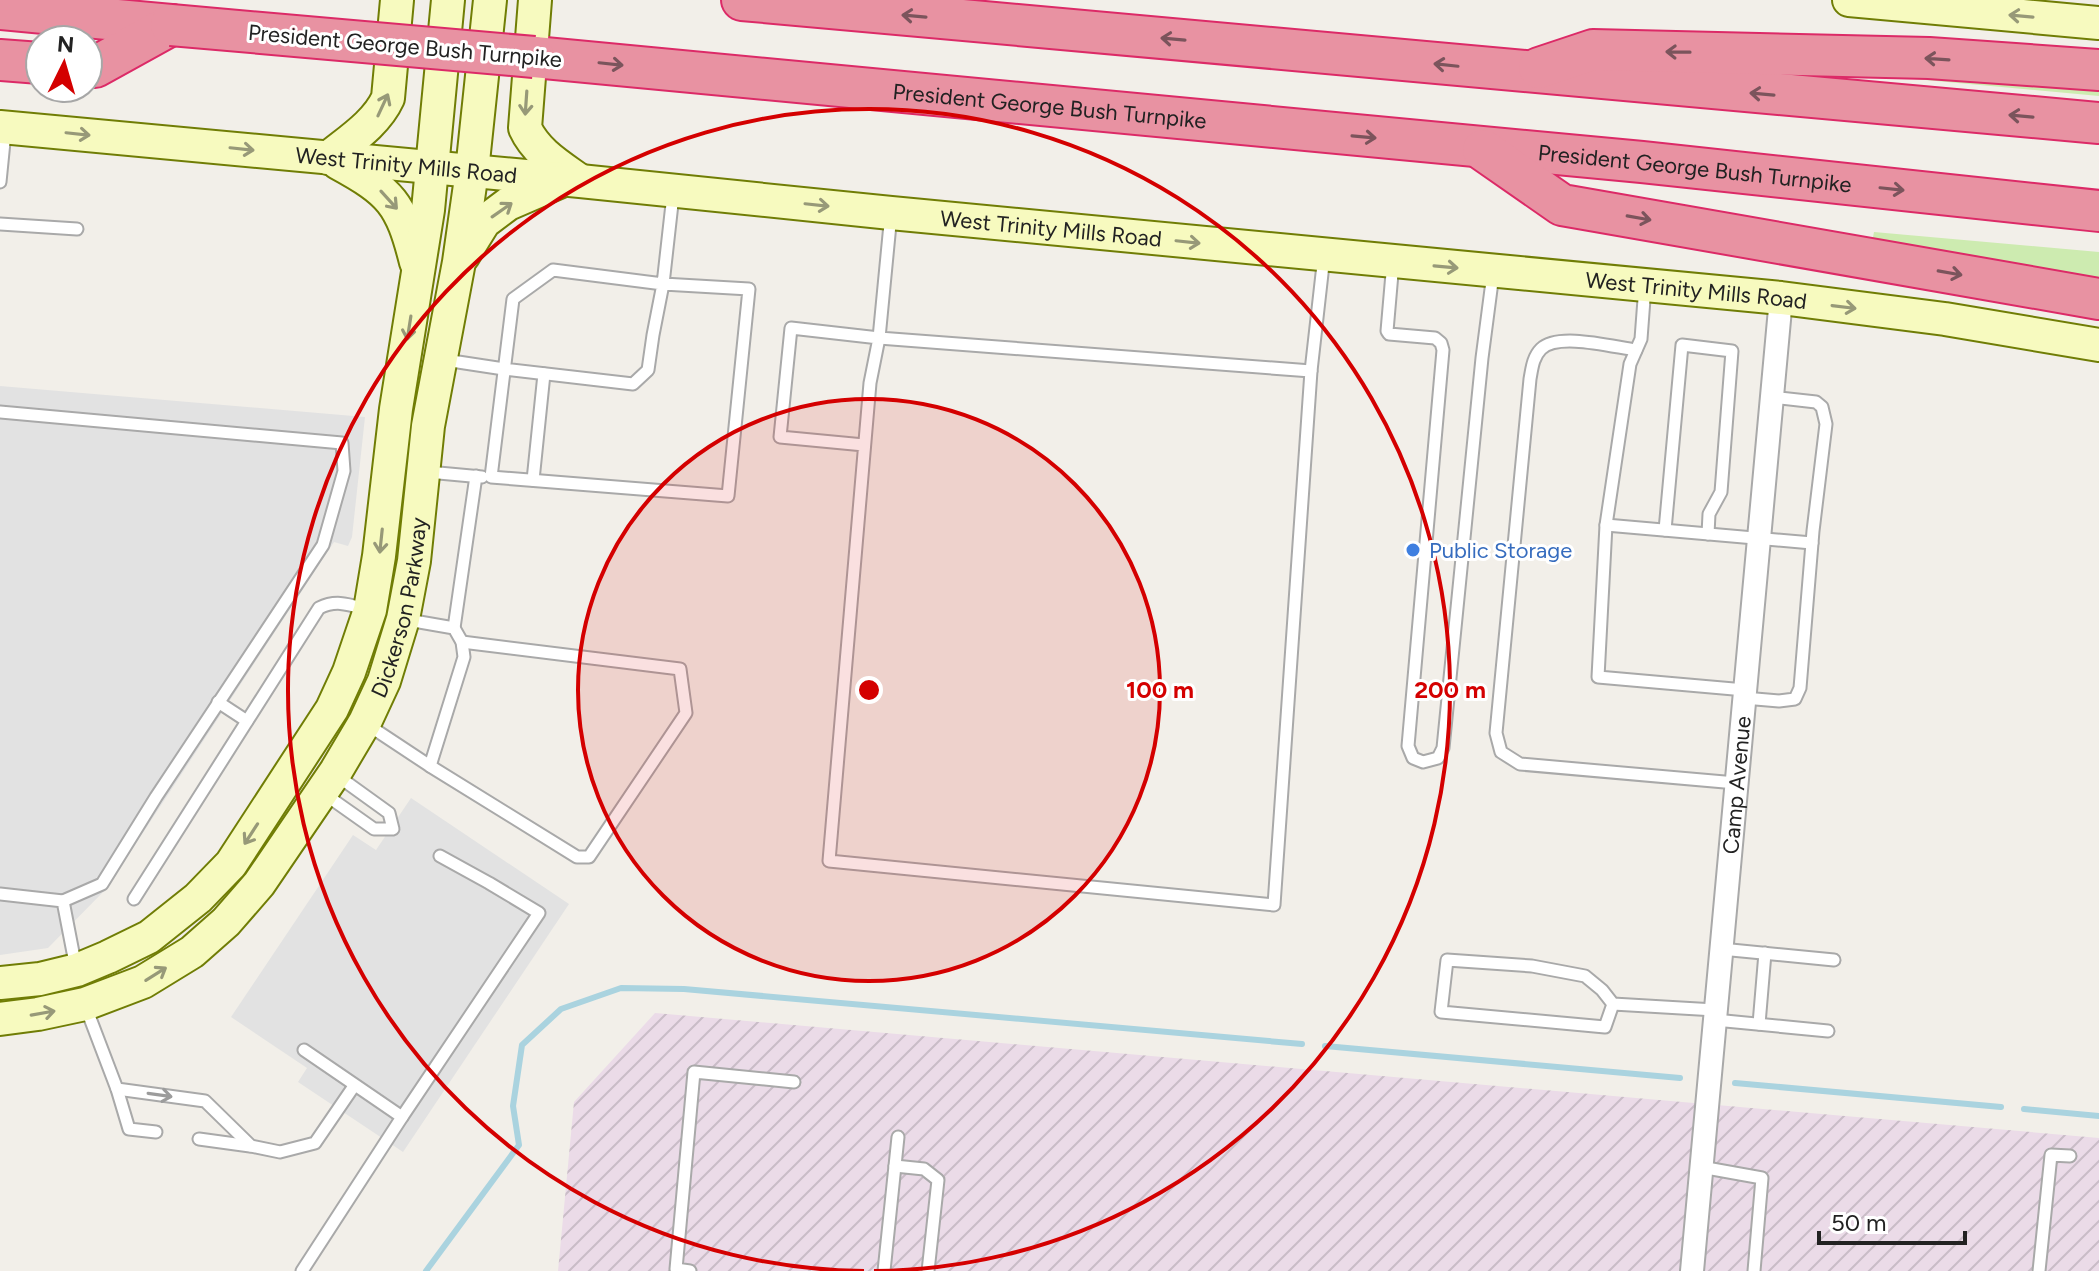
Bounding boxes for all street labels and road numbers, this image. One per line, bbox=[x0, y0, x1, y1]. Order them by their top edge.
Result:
street label: President George Bush Turnpike bbox=[247, 19, 563, 73]
street label: President George Bush Turnpike bbox=[892, 78, 1208, 134]
street label: President George Bush Turnpike bbox=[1537, 139, 1853, 198]
street label: West Trinity Mills Road bbox=[294, 141, 518, 189]
street label: West Trinity Mills Road bbox=[939, 204, 1163, 252]
street label: West Trinity Mills Road bbox=[1584, 266, 1809, 315]
street label: Dickerson Parkway bbox=[365, 516, 432, 702]
street label: Camp Avenue bbox=[1717, 715, 1756, 855]

